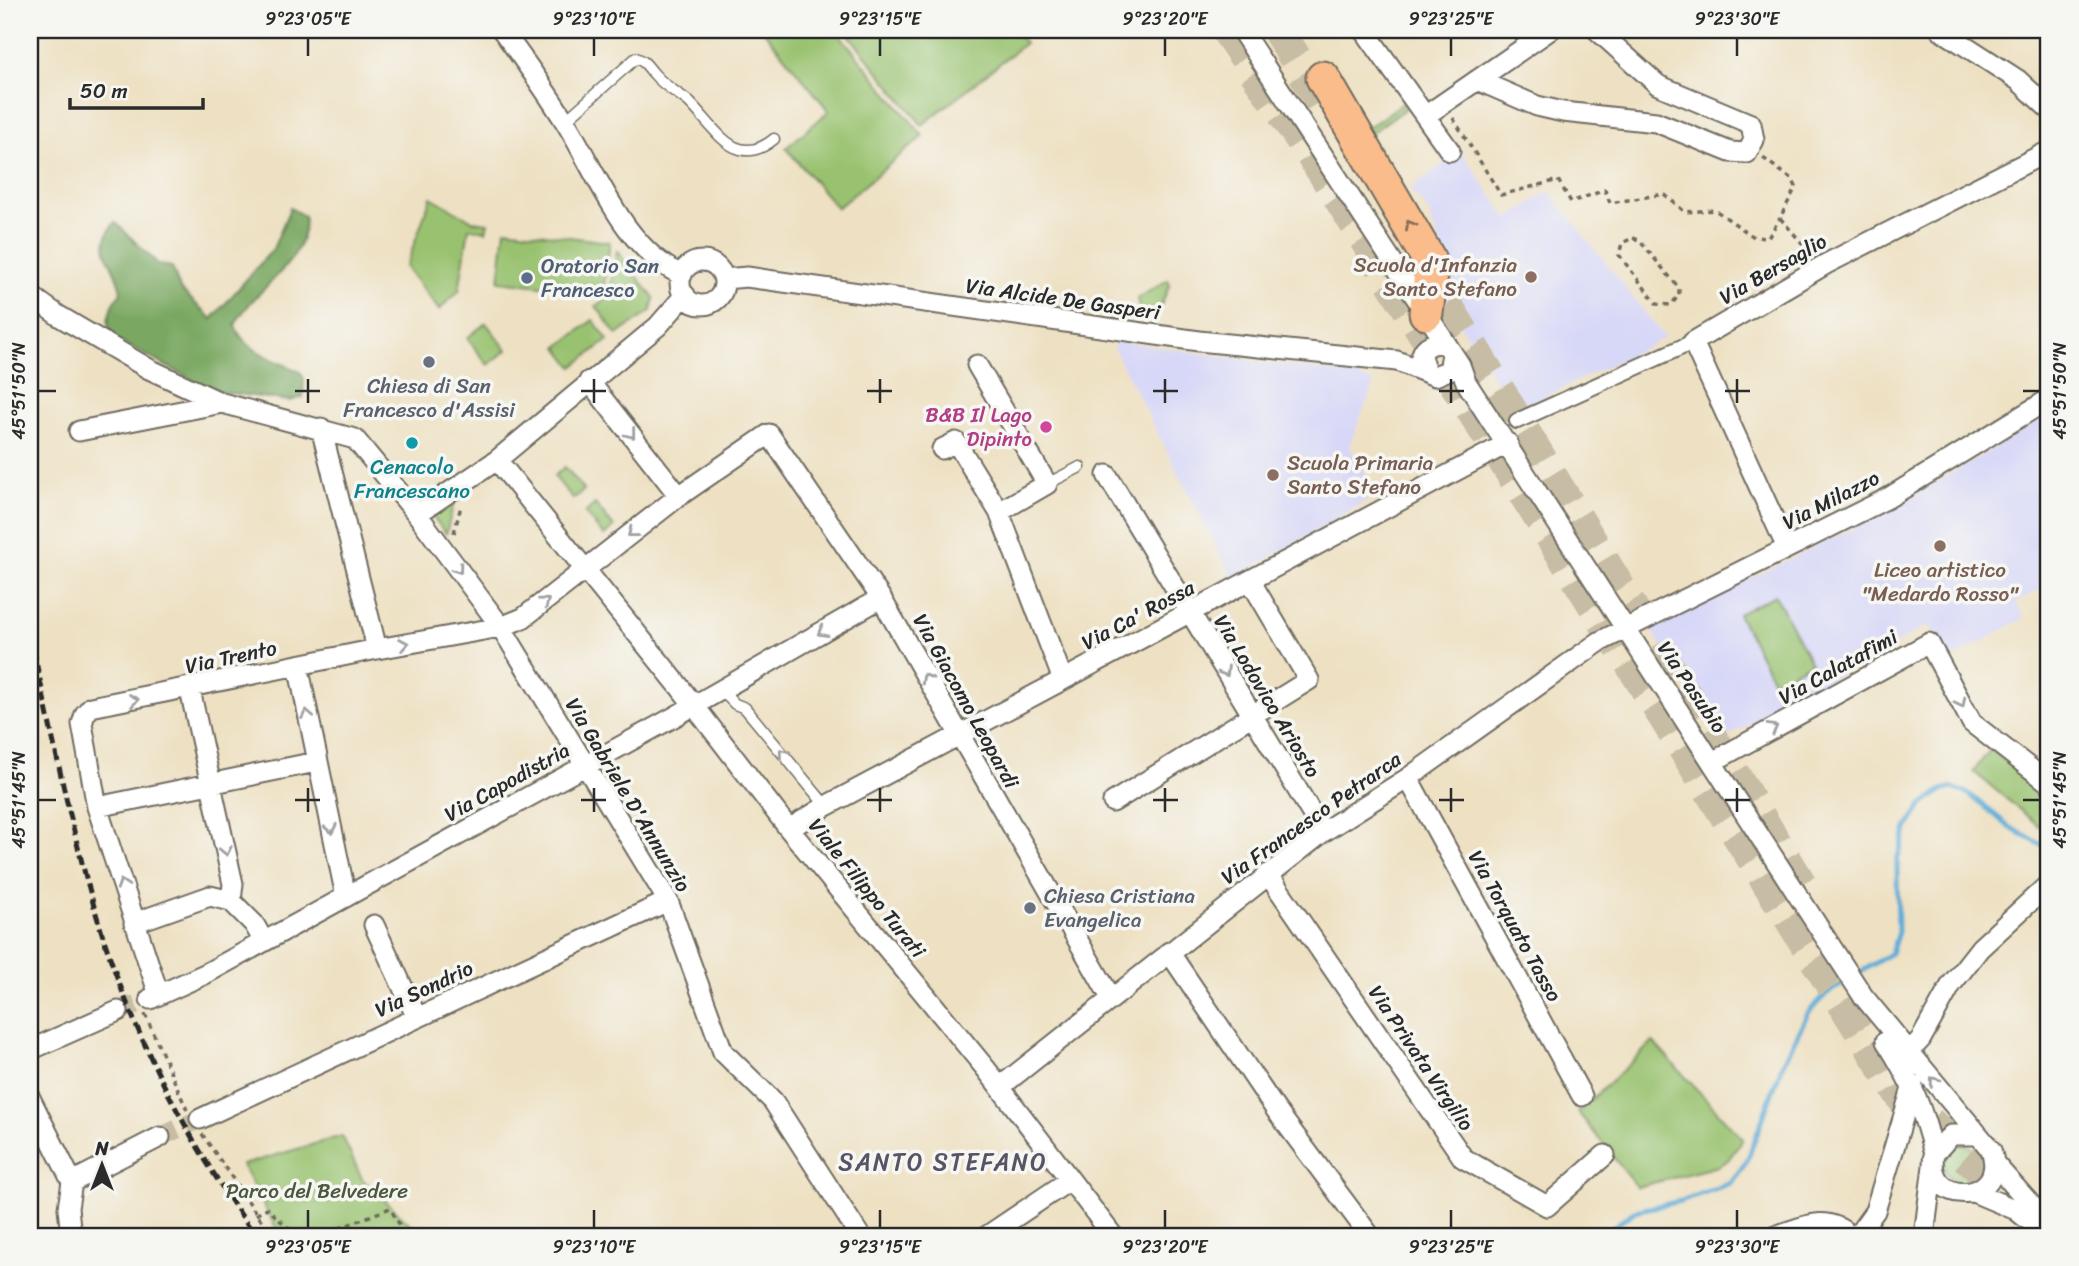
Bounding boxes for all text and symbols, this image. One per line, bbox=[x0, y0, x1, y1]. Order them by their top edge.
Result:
text: 9°23'05"E bbox=[265, 3, 352, 35]
text: 9°23'10"E bbox=[553, 3, 636, 35]
text: 9°23'15"E bbox=[839, 3, 922, 35]
text: 9°23'20"E bbox=[1123, 3, 1208, 35]
text: 9°23'25"E bbox=[1409, 3, 1494, 35]
text: 9°23'30"E bbox=[1695, 3, 1780, 35]
scale bar bbox=[70, 66, 203, 110]
text: 50 m bbox=[80, 72, 128, 110]
one-way arrow bbox=[1405, 220, 1418, 233]
street label: Via Bersaglio bbox=[1712, 223, 1834, 315]
place label: Scuola d'Infanzia Santo Stefano bbox=[1353, 246, 1517, 308]
place label: Oratorio San Francesco bbox=[541, 247, 659, 309]
street label: Via Alcide De Gasperi bbox=[963, 267, 1164, 332]
marker: Scuola d'Infanzia Santo Stefano bbox=[1523, 269, 1539, 285]
marker: Oratorio San Francesco bbox=[519, 270, 535, 286]
text: 45°51'50"N bbox=[3, 342, 35, 440]
text: 45°51'50"N bbox=[2044, 342, 2076, 440]
marker: Chiesa di San Francesco d'Assisi bbox=[421, 354, 437, 370]
place label: Chiesa di San Francesco d'Assisi bbox=[343, 367, 516, 429]
place label: B&B Il Lago Dipinto bbox=[925, 396, 1032, 458]
marker: B&B Il Lago Dipinto bbox=[1038, 419, 1054, 435]
one-way arrow bbox=[623, 427, 636, 439]
marker: Cenacolo Francescano bbox=[404, 435, 420, 451]
place label: Scuola Primaria Santo Stefano bbox=[1287, 444, 1434, 506]
place label: Cenacolo Francescano bbox=[354, 448, 470, 510]
street label: Via Milazzo bbox=[1776, 459, 1887, 541]
marker: Scuola Primaria Santo Stefano bbox=[1265, 467, 1281, 483]
one-way arrow bbox=[628, 525, 641, 537]
marker: Liceo artistico "Medardo Rosso" bbox=[1932, 538, 1948, 554]
place label: Liceo artistico "Medardo Rosso" bbox=[1862, 551, 2019, 613]
one-way arrow bbox=[449, 561, 462, 574]
street label: Via Ca' Rossa bbox=[1074, 569, 1202, 661]
one-way arrow bbox=[537, 597, 550, 610]
street label: Via Giacomo Leopardi bbox=[902, 606, 1030, 797]
street label: Via Lodovico Ariosto bbox=[1203, 607, 1331, 785]
street label: Via Calatafimi bbox=[1771, 618, 1906, 716]
one-way arrow bbox=[817, 624, 830, 637]
street label: Via Trento bbox=[182, 629, 281, 685]
street label: Via Pasubio bbox=[1647, 633, 1737, 741]
one-way arrow bbox=[398, 637, 410, 652]
one-way arrow bbox=[1217, 664, 1230, 677]
one-way arrow bbox=[921, 673, 934, 685]
street label: Via Gabriele D'Annunzio bbox=[555, 690, 701, 900]
one-way arrow bbox=[128, 693, 139, 708]
one-way arrow bbox=[1953, 696, 1967, 709]
one-way arrow bbox=[300, 708, 315, 720]
one-way arrow bbox=[1766, 723, 1779, 736]
street label: Via Capodistria bbox=[437, 731, 578, 832]
street label: Via Francesco Petrarca bbox=[1213, 741, 1410, 895]
one-way arrow bbox=[778, 749, 791, 761]
text: 45°51'45"N bbox=[3, 751, 35, 849]
text: 45°51'45"N bbox=[2044, 751, 2076, 849]
street label: Viale Filippo Turati bbox=[798, 809, 937, 968]
one-way arrow bbox=[323, 823, 337, 835]
street label: Via Torquato Tasso bbox=[1457, 843, 1573, 1009]
one-way arrow bbox=[217, 845, 232, 857]
place label: Chiesa Cristiana Evangelica bbox=[1044, 877, 1195, 939]
one-way arrow bbox=[116, 878, 130, 891]
marker: Chiesa Cristiana Evangelica bbox=[1022, 900, 1038, 916]
street label: Via Sondrio bbox=[368, 949, 480, 1028]
street label: Via Privata Virgilio bbox=[1358, 977, 1484, 1139]
one-way arrow bbox=[1929, 1077, 1942, 1089]
north arrow bbox=[66, 1130, 136, 1200]
text: N bbox=[94, 1132, 109, 1165]
district label: SANTO STEFANO bbox=[838, 1141, 1048, 1183]
park label: Parco del Belvedere bbox=[226, 1172, 408, 1210]
text: 9°23'05"E bbox=[265, 1231, 352, 1263]
text: 9°23'10"E bbox=[553, 1231, 636, 1263]
text: 9°23'15"E bbox=[839, 1231, 922, 1263]
text: 9°23'20"E bbox=[1123, 1231, 1208, 1263]
text: 9°23'25"E bbox=[1409, 1231, 1494, 1263]
text: 9°23'30"E bbox=[1695, 1231, 1780, 1263]

